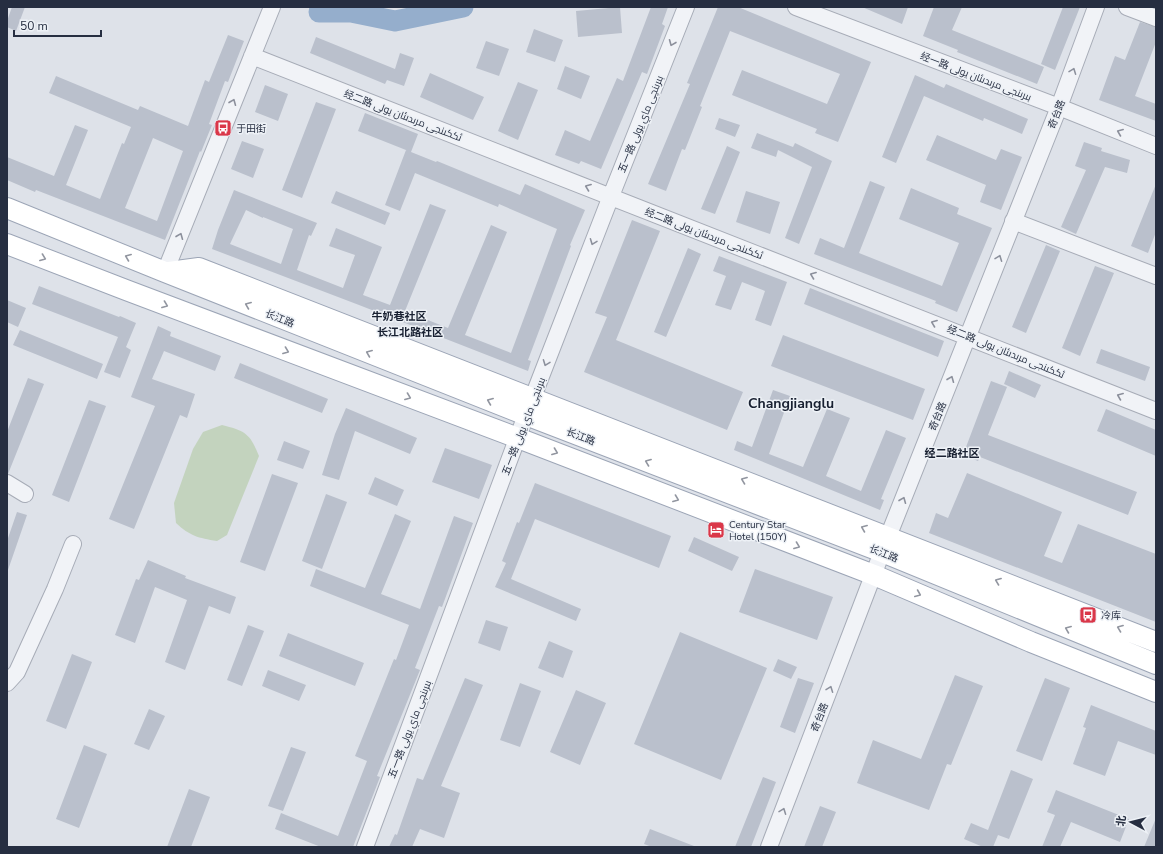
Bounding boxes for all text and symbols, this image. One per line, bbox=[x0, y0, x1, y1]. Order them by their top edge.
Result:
scale bar bbox=[14, 12, 101, 38]
text: 50 m bbox=[20, 18, 48, 34]
one-way arrow bbox=[668, 40, 676, 47]
street label: 经一路 بىرىنجى مرىدىئان يولى bbox=[918, 49, 1033, 105]
one-way arrow bbox=[1068, 67, 1076, 74]
street label: 五一路 بىرىنچى ماي يولى bbox=[615, 74, 667, 175]
street label: 经二路 ئككىنجى مرىدىئان يولى bbox=[341, 87, 464, 145]
street label: 奇台路 bbox=[1045, 98, 1069, 131]
one-way arrow bbox=[229, 99, 237, 106]
bus stop icon: 于田街 bbox=[213, 118, 233, 138]
place label: 于田街 bbox=[236, 122, 266, 136]
one-way arrow bbox=[1116, 128, 1123, 136]
one-way arrow bbox=[584, 184, 592, 192]
street label: 经二路 ئككىنجى مرىدىئان يولى bbox=[642, 205, 765, 263]
one-way arrow bbox=[175, 233, 183, 240]
one-way arrow bbox=[589, 239, 597, 246]
one-way arrow bbox=[40, 254, 47, 262]
one-way arrow bbox=[124, 254, 132, 262]
one-way arrow bbox=[994, 255, 1002, 262]
one-way arrow bbox=[809, 272, 816, 280]
one-way arrow bbox=[161, 300, 168, 308]
one-way arrow bbox=[245, 302, 252, 310]
street label: 长江路 bbox=[263, 307, 296, 331]
district label: 牛奶巷社区 bbox=[372, 309, 427, 324]
one-way arrow bbox=[930, 319, 937, 327]
street label: 经二路 ئككىنجى مرىدىئان يولى bbox=[945, 322, 1067, 382]
district label: 长江北路社区 bbox=[377, 325, 443, 340]
one-way arrow bbox=[283, 346, 290, 354]
one-way arrow bbox=[366, 350, 374, 358]
one-way arrow bbox=[543, 360, 551, 367]
street label: 五一路 بىرىنچى ماي يولى bbox=[499, 375, 549, 477]
one-way arrow bbox=[947, 376, 955, 383]
one-way arrow bbox=[404, 392, 411, 400]
one-way arrow bbox=[1116, 393, 1123, 401]
district label: Changjianglu bbox=[748, 394, 834, 413]
one-way arrow bbox=[487, 397, 494, 405]
street label: 奇台路 bbox=[926, 400, 950, 433]
street label: 长江路 bbox=[564, 425, 597, 449]
district label: 经二路社区 bbox=[925, 446, 980, 461]
one-way arrow bbox=[551, 448, 558, 456]
one-way arrow bbox=[644, 458, 651, 466]
one-way arrow bbox=[740, 477, 747, 485]
one-way arrow bbox=[672, 495, 679, 503]
one-way arrow bbox=[899, 496, 907, 503]
place label: Century Star Hotel (150Y) bbox=[729, 518, 787, 544]
hotel icon: Century Star Hotel (150Y) bbox=[706, 520, 726, 540]
one-way arrow bbox=[861, 525, 869, 533]
one-way arrow bbox=[794, 541, 801, 549]
street label: 长江路 bbox=[867, 542, 900, 566]
one-way arrow bbox=[995, 577, 1002, 585]
one-way arrow bbox=[914, 589, 921, 597]
bus stop icon: 冷库 bbox=[1078, 605, 1098, 625]
place label: 冷库 bbox=[1101, 609, 1121, 623]
one-way arrow bbox=[1116, 624, 1123, 632]
one-way arrow bbox=[1064, 625, 1071, 633]
street label: 五一路 بىرىنچى ماي يولى bbox=[385, 678, 435, 780]
one-way arrow bbox=[825, 686, 833, 693]
street label: 奇台路 bbox=[808, 701, 832, 734]
north arrow bbox=[1111, 802, 1151, 842]
one-way arrow bbox=[779, 807, 787, 814]
text: 北 bbox=[1113, 814, 1130, 827]

